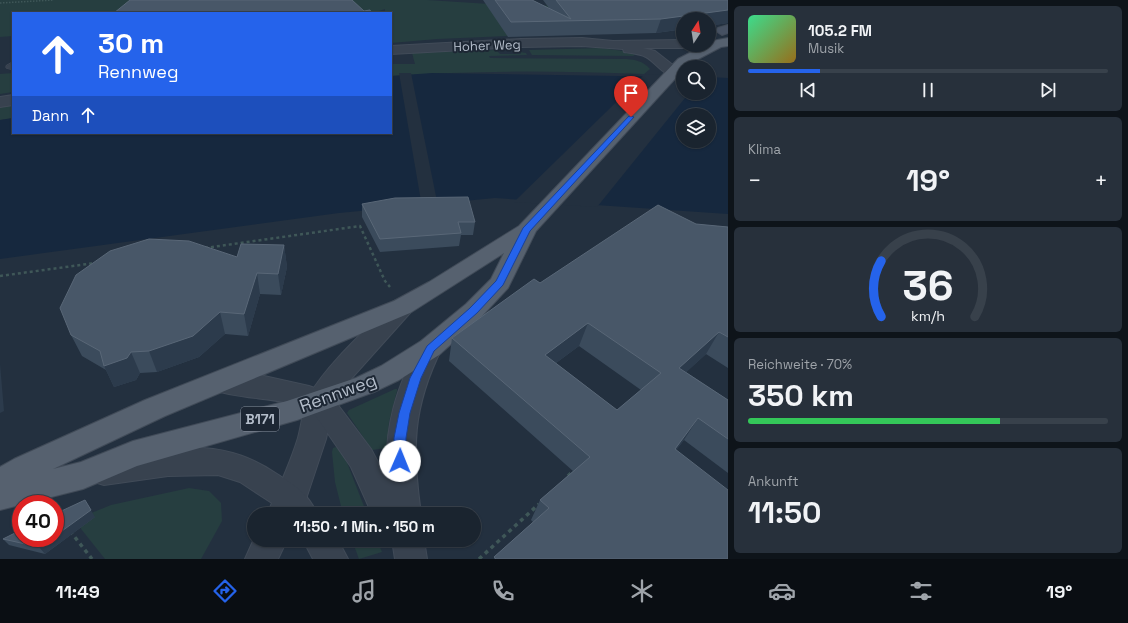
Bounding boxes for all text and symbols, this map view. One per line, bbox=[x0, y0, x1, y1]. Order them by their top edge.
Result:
north arrow bbox=[676, 12, 716, 52]
map controls bbox=[676, 12, 716, 148]
text: 105.2 FM bbox=[808, 21, 872, 40]
text: 30 m bbox=[98, 25, 164, 61]
icon: ahead bbox=[32, 28, 84, 80]
street label: Hoher Weg bbox=[453, 36, 521, 55]
text: Musik bbox=[808, 40, 844, 57]
text: Rennweg bbox=[98, 60, 178, 83]
button: search bbox=[676, 60, 716, 100]
pin bbox=[614, 76, 648, 117]
icon: previous bbox=[797, 79, 819, 101]
icon: pause bbox=[917, 79, 939, 101]
icon: next bbox=[1037, 79, 1059, 101]
icon: arrive bbox=[620, 82, 642, 104]
icon: ahead bbox=[77, 104, 99, 126]
text: Dann bbox=[32, 106, 69, 125]
button: layers bbox=[676, 108, 716, 148]
text: Klima bbox=[748, 141, 781, 158]
text: 19° bbox=[906, 161, 950, 200]
text: − bbox=[748, 166, 762, 194]
text: + bbox=[1094, 166, 1108, 194]
text: 36 bbox=[903, 259, 954, 312]
text: km/h bbox=[911, 307, 945, 325]
text: Reichweite · 70% bbox=[748, 356, 852, 373]
street label: Rennweg bbox=[296, 368, 380, 417]
text: 350 km bbox=[748, 376, 854, 415]
road number: B171 bbox=[241, 407, 279, 431]
position arrow bbox=[379, 440, 421, 482]
text: Ankunft bbox=[748, 473, 798, 490]
text: 11:50 bbox=[748, 493, 822, 532]
speed limit sign: 40 bbox=[12, 495, 64, 547]
text: 11:50 · 1 Min. · 150 m bbox=[293, 517, 435, 536]
icon: directions bbox=[211, 577, 239, 605]
icon: music bbox=[350, 577, 378, 605]
icon: phone bbox=[489, 577, 517, 605]
icon: climate bbox=[628, 577, 656, 605]
icon: car bbox=[768, 577, 796, 605]
icon: filters bbox=[907, 577, 935, 605]
text: 11:49 bbox=[56, 580, 100, 603]
text: 19° bbox=[1046, 580, 1072, 603]

